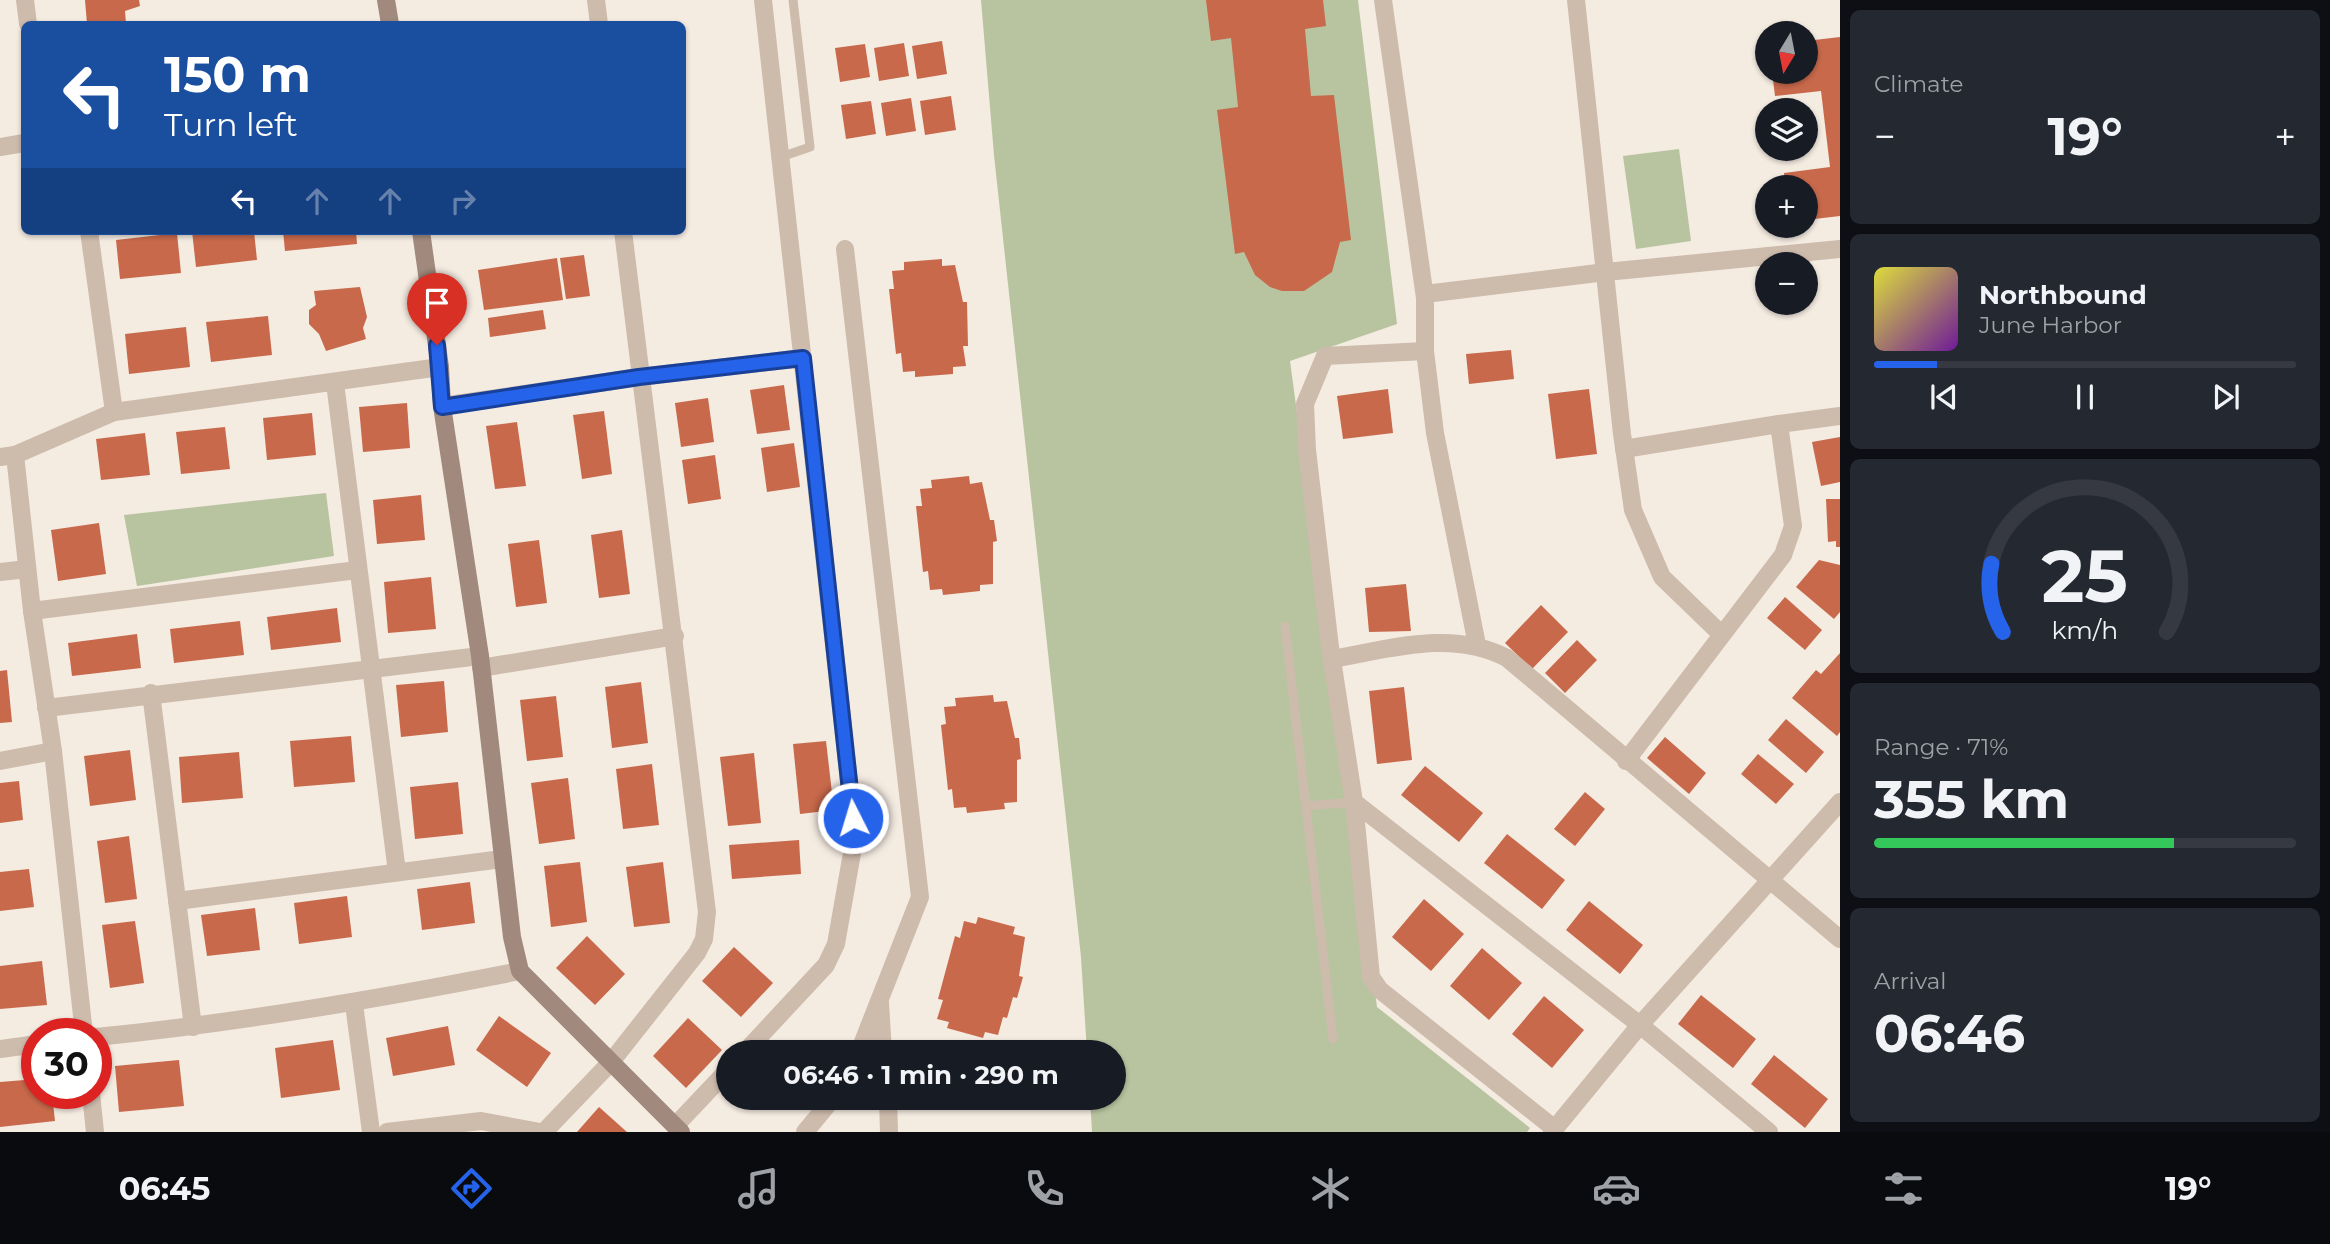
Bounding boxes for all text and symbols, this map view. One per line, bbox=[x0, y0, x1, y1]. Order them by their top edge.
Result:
north arrow bbox=[1755, 21, 1818, 84]
map controls bbox=[1755, 21, 1818, 315]
text: 150 m bbox=[164, 45, 311, 104]
icon: left bbox=[49, 49, 140, 140]
text: Climate bbox=[1874, 70, 1963, 98]
button: layers bbox=[1755, 98, 1818, 161]
text: Turn left bbox=[164, 105, 298, 144]
text: 19° bbox=[2047, 105, 2123, 168]
text: − bbox=[1874, 113, 1896, 160]
text: + bbox=[2274, 113, 2296, 160]
button: + bbox=[1755, 175, 1818, 238]
icon: left bbox=[225, 182, 263, 220]
icon: ahead bbox=[298, 182, 336, 220]
icon: ahead bbox=[371, 182, 409, 220]
icon: right bbox=[444, 182, 482, 220]
button: − bbox=[1755, 252, 1818, 315]
pin bbox=[407, 273, 467, 345]
text: Northbound bbox=[1979, 279, 2147, 311]
icon: arrive bbox=[418, 284, 456, 322]
text: June Harbor bbox=[1979, 311, 2122, 339]
icon: previous bbox=[1925, 378, 1963, 416]
icon: pause bbox=[2066, 378, 2104, 416]
icon: next bbox=[2207, 378, 2245, 416]
text: 25 bbox=[2042, 532, 2128, 620]
text: km/h bbox=[2052, 615, 2118, 645]
text: Range · 71% bbox=[1874, 733, 2008, 761]
text: 355 km bbox=[1874, 768, 2069, 831]
position arrow bbox=[816, 781, 890, 855]
text: Arrival bbox=[1874, 967, 1947, 995]
text: 06:46 bbox=[1874, 1002, 2025, 1065]
speed limit sign: 30 bbox=[21, 1018, 112, 1109]
text: 06:46 · 1 min · 290 m bbox=[783, 1059, 1059, 1091]
icon: directions bbox=[447, 1164, 496, 1213]
icon: music bbox=[734, 1164, 783, 1213]
icon: phone bbox=[1020, 1164, 1069, 1213]
icon: climate bbox=[1306, 1164, 1355, 1213]
icon: car bbox=[1592, 1164, 1641, 1213]
icon: filters bbox=[1879, 1164, 1928, 1213]
text: 06:45 bbox=[119, 1169, 210, 1208]
text: 19° bbox=[2165, 1169, 2211, 1208]

